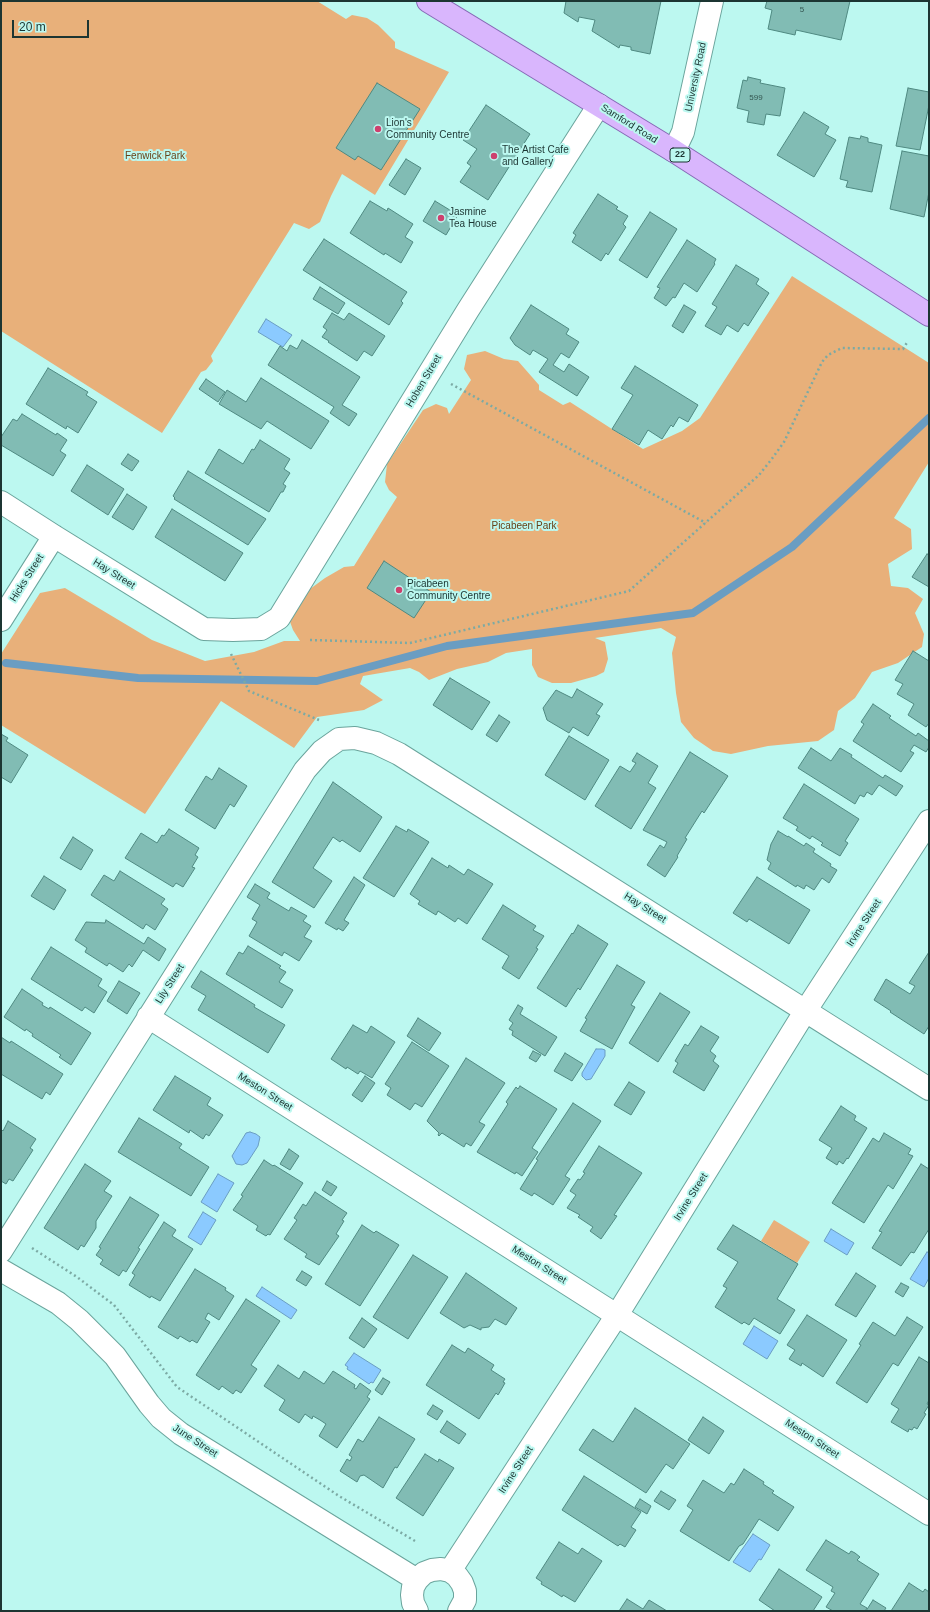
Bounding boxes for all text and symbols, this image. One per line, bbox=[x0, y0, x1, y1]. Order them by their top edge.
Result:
house number: 5 bbox=[800, 5, 804, 15]
scale bar bbox=[14, 12, 91, 38]
text: 20 m bbox=[19, 20, 46, 34]
street label: University Road bbox=[683, 41, 709, 113]
house number: 599 bbox=[749, 93, 763, 103]
street label: Samford Road bbox=[598, 102, 660, 146]
place label: Lion's Community Centre bbox=[386, 117, 469, 140]
marker: Lion's Community Centre bbox=[373, 124, 383, 134]
place label: The Artist Cafe and Gallery bbox=[502, 144, 569, 168]
road number: 22 bbox=[670, 148, 690, 162]
park label: Fenwick Park bbox=[125, 150, 185, 162]
marker: The Artist Cafe and Gallery bbox=[489, 151, 499, 161]
place label: Jasmine Tea House bbox=[449, 206, 497, 230]
marker: Jasmine Tea House bbox=[436, 213, 446, 223]
street label: Hoben Street bbox=[404, 353, 444, 409]
park label: Picabeen Park bbox=[491, 520, 557, 532]
street label: Hicks Street bbox=[8, 552, 46, 604]
street label: Hay Street bbox=[91, 556, 137, 592]
place label: Picabeen Community Centre bbox=[407, 578, 490, 602]
marker: Picabeen Community Centre bbox=[394, 585, 404, 595]
street label: Hay Street bbox=[622, 890, 668, 926]
street label: Irvine Street bbox=[844, 897, 884, 949]
street label: Lily Street bbox=[153, 962, 187, 1006]
street label: Meston Street bbox=[235, 1070, 295, 1114]
street label: Irvine Street bbox=[672, 1171, 710, 1223]
street label: Meston Street bbox=[509, 1243, 569, 1287]
street label: Meston Street bbox=[783, 1417, 841, 1461]
street label: June Street bbox=[170, 1422, 220, 1460]
street label: Irvine Street bbox=[496, 1444, 536, 1496]

